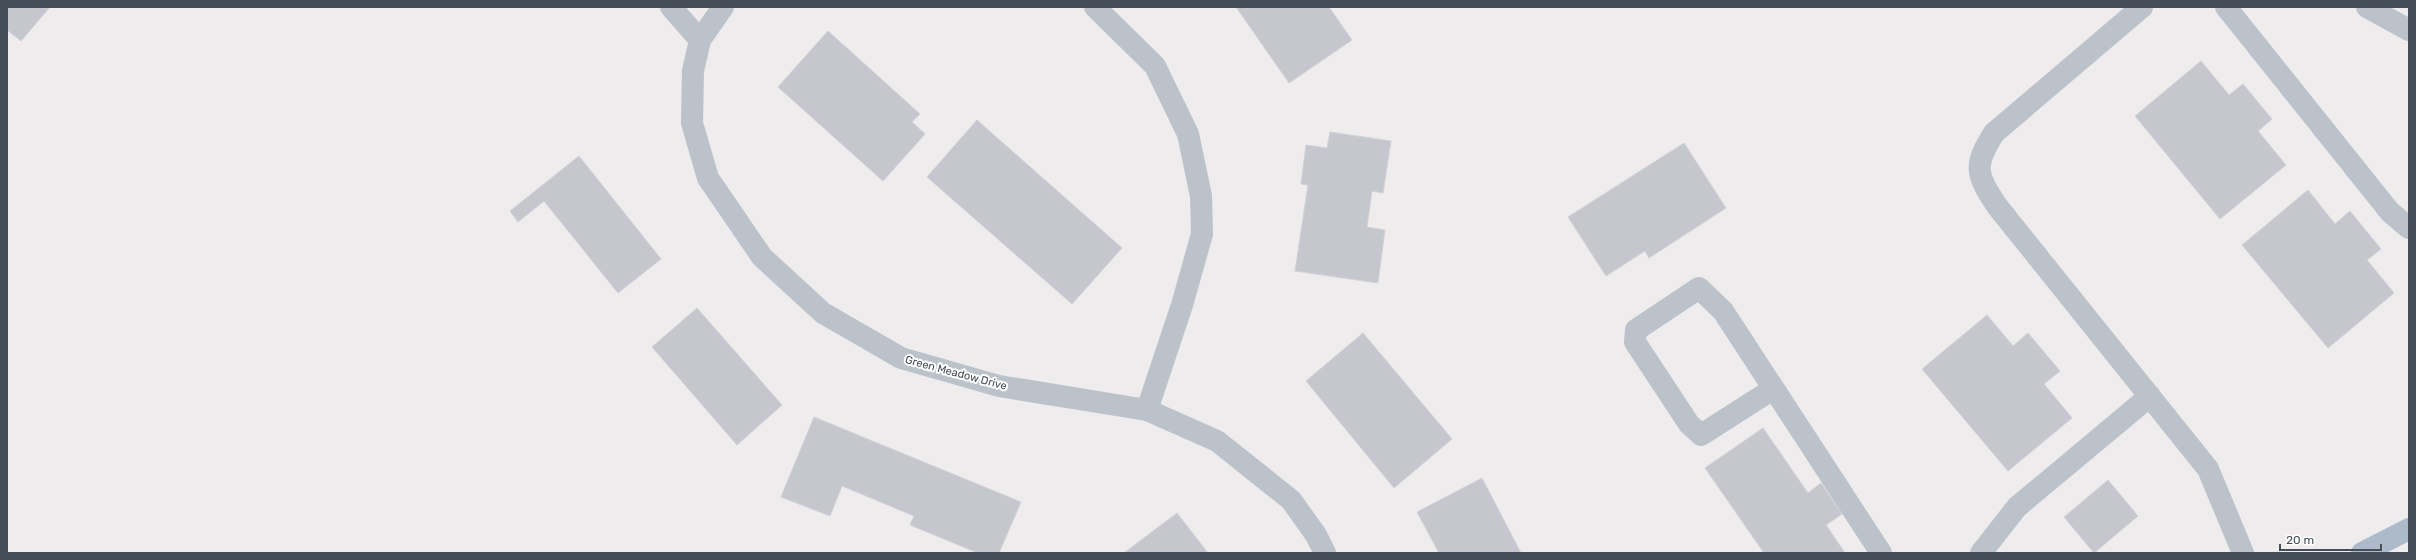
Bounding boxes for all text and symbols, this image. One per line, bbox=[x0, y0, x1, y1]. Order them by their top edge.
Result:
street label: Green Meadow Drive bbox=[904, 353, 1008, 393]
scale bar bbox=[2280, 526, 2381, 552]
text: 20 m bbox=[2286, 533, 2314, 547]

